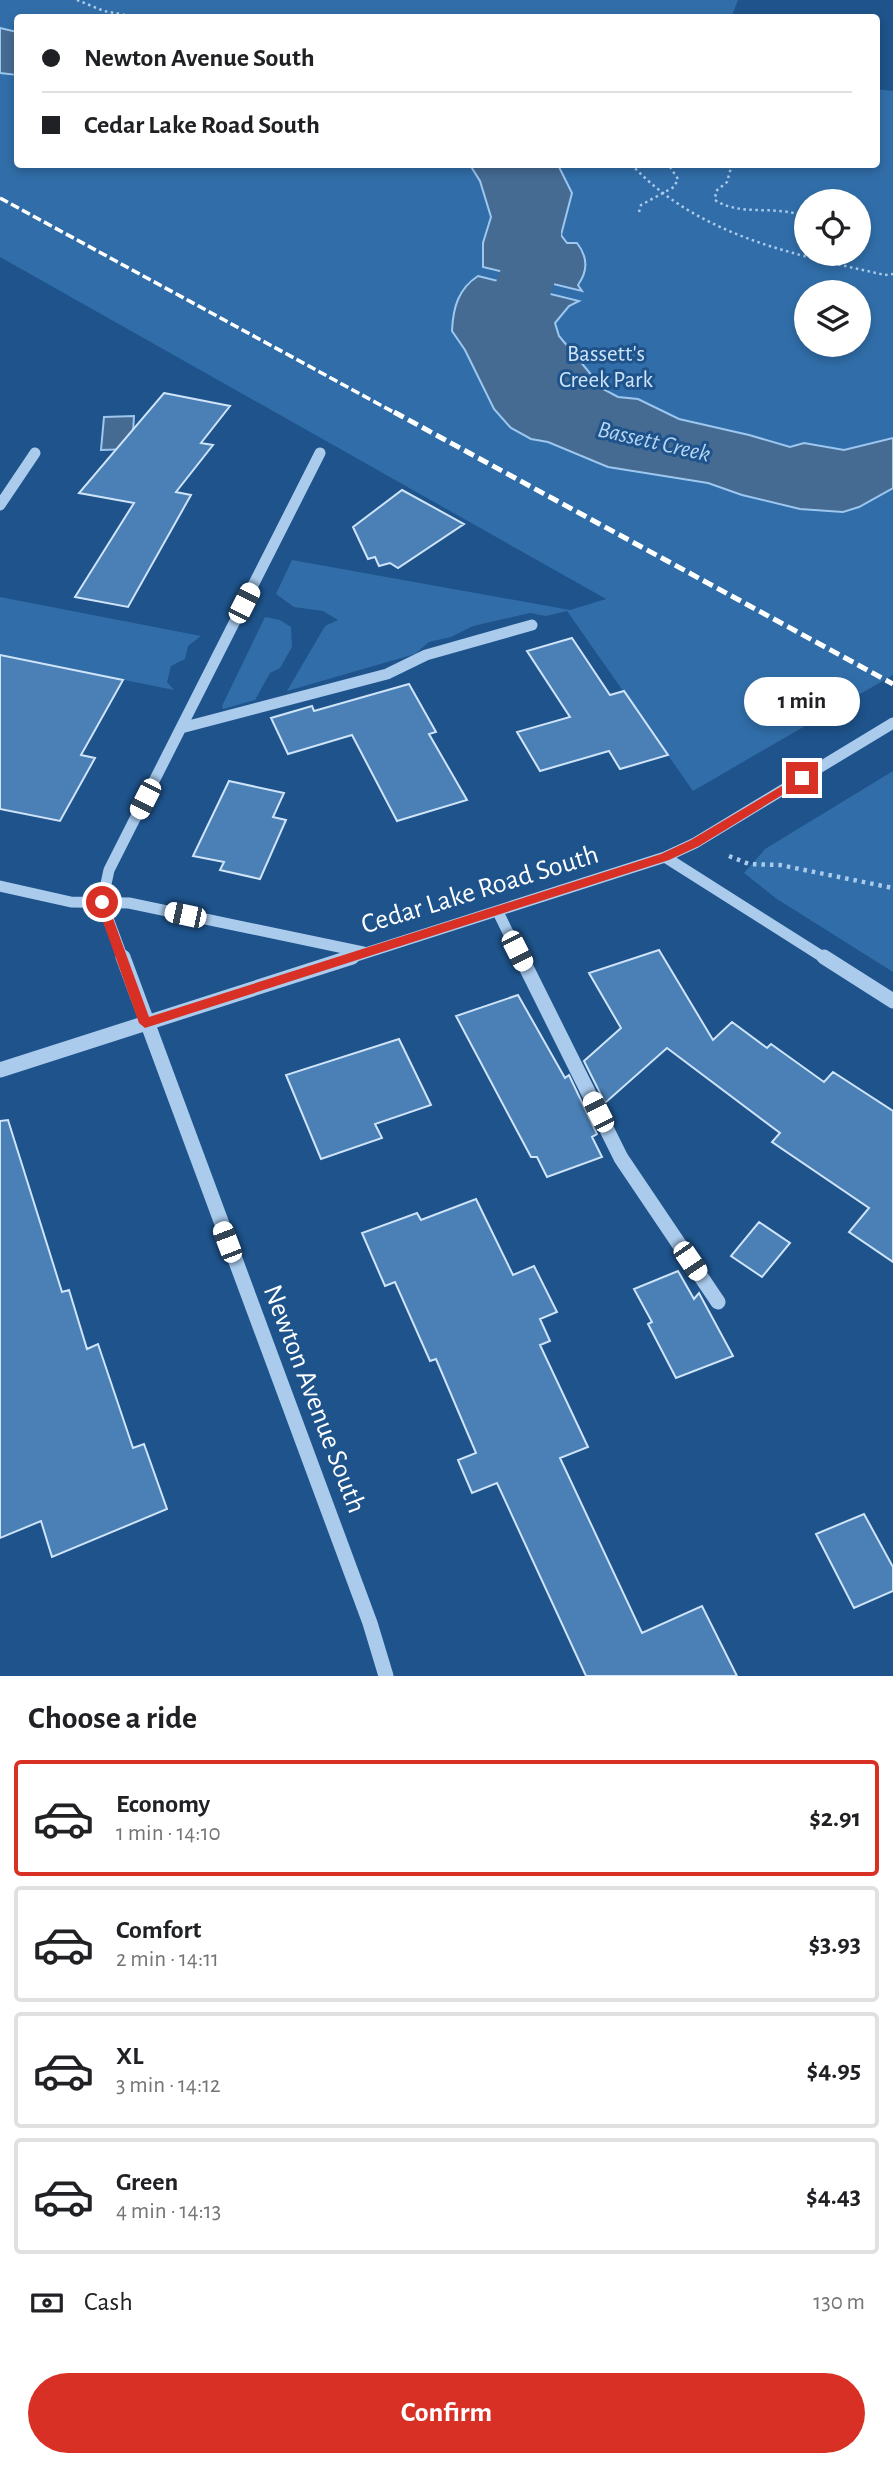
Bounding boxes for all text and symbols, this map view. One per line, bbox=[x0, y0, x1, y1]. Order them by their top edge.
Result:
text: Newton Avenue South bbox=[84, 45, 315, 71]
text: Cedar Lake Road South bbox=[84, 112, 320, 138]
map controls bbox=[794, 189, 871, 357]
button: locate bbox=[794, 189, 871, 266]
button: layers bbox=[794, 280, 871, 357]
park label: Bassett's Creek Park bbox=[559, 343, 654, 392]
water label: Bassett Creek bbox=[595, 417, 713, 467]
car bbox=[226, 580, 263, 626]
callout: 1 min bbox=[744, 676, 860, 726]
text: 1 min bbox=[778, 690, 826, 713]
route end bbox=[786, 762, 818, 794]
car bbox=[127, 776, 164, 822]
street label: Cedar Lake Road South bbox=[358, 841, 602, 939]
route start bbox=[86, 886, 118, 918]
car bbox=[163, 900, 208, 930]
car bbox=[499, 928, 536, 974]
car bbox=[580, 1089, 617, 1135]
car bbox=[210, 1219, 245, 1265]
car bbox=[670, 1238, 711, 1284]
street label: Newton Avenue South bbox=[258, 1281, 370, 1517]
text: Choose a ride bbox=[28, 1702, 197, 1734]
icon: car bbox=[32, 1787, 95, 1850]
text: Economy bbox=[116, 1791, 210, 1817]
text: $2.91 bbox=[809, 1805, 861, 1831]
text: 1 min · 14:10 bbox=[116, 1822, 221, 1845]
icon: car bbox=[32, 1913, 95, 1976]
text: Comfort bbox=[116, 1917, 201, 1943]
text: $3.93 bbox=[808, 1931, 861, 1957]
text: 2 min · 14:11 bbox=[116, 1948, 219, 1971]
icon: car bbox=[32, 2039, 95, 2102]
text: XL bbox=[116, 2043, 143, 2069]
text: $4.95 bbox=[806, 2057, 861, 2083]
text: 3 min · 14:12 bbox=[116, 2074, 221, 2097]
icon: car bbox=[32, 2165, 95, 2228]
text: Green bbox=[116, 2169, 178, 2195]
text: $4.43 bbox=[806, 2183, 861, 2209]
text: 4 min · 14:13 bbox=[116, 2200, 221, 2223]
icon: cash bbox=[28, 2284, 66, 2322]
text: Cash bbox=[84, 2289, 133, 2315]
text: 130 m bbox=[813, 2291, 865, 2314]
button: Confirm bbox=[28, 2373, 865, 2453]

